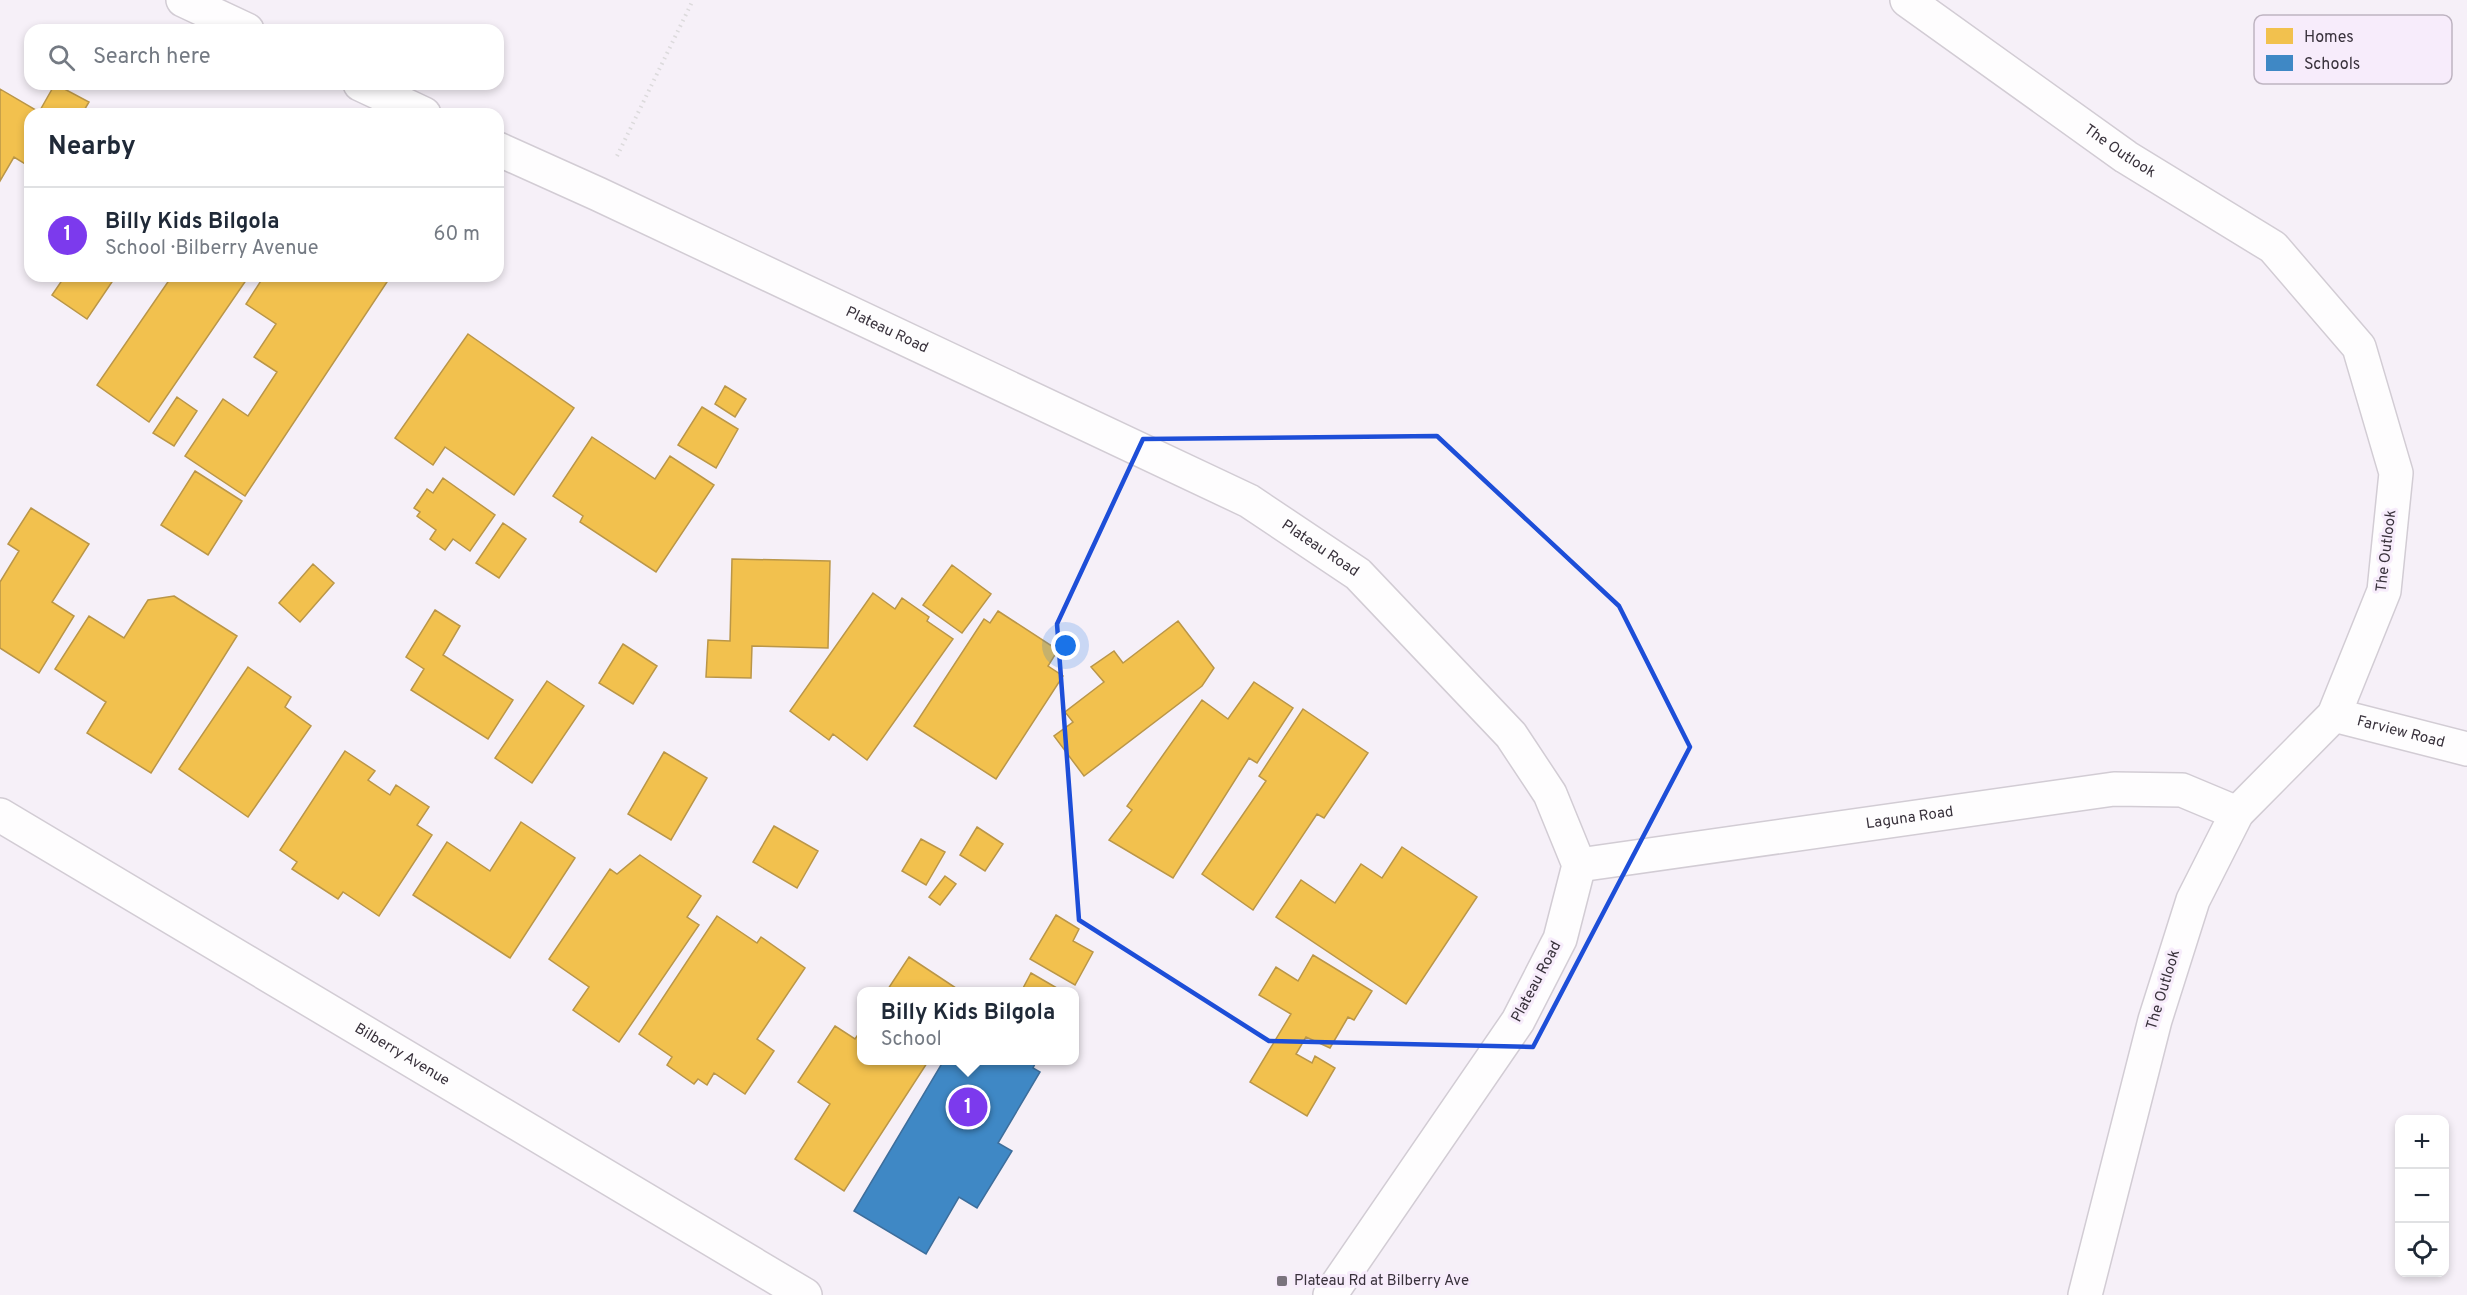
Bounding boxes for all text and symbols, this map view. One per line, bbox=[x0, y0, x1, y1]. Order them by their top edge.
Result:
legend bbox=[2254, 15, 2452, 84]
search box bbox=[24, 24, 504, 90]
text: Homes bbox=[2304, 28, 2354, 48]
icon: search bbox=[45, 41, 78, 74]
text: Search here bbox=[93, 44, 211, 71]
text: Schools bbox=[2304, 55, 2360, 75]
street label: The Outlook bbox=[2080, 120, 2159, 182]
text: Nearby bbox=[48, 131, 136, 164]
text: Billy Kids Bilgola bbox=[105, 209, 279, 236]
text: 1 bbox=[64, 222, 72, 248]
text: 60 m bbox=[434, 222, 480, 248]
text: School · Bilberry Avenue bbox=[105, 236, 318, 262]
street label: Plateau Road bbox=[842, 303, 931, 358]
street label: The Outlook bbox=[2373, 509, 2401, 593]
street label: Plateau Road bbox=[1278, 516, 1362, 581]
your location bbox=[1051, 631, 1080, 660]
street label: Farview Road bbox=[2355, 712, 2447, 752]
street label: Laguna Road bbox=[1865, 802, 1955, 834]
street label: Plateau Road bbox=[1508, 938, 1566, 1026]
street label: The Outlook bbox=[2143, 948, 2185, 1032]
popup bbox=[857, 987, 1079, 1065]
text: Billy Kids Bilgola bbox=[881, 1000, 1055, 1027]
street label: Bilberry Avenue bbox=[351, 1019, 453, 1090]
text: School bbox=[881, 1027, 942, 1053]
pin: 1 bbox=[948, 1084, 988, 1130]
map controls bbox=[2395, 1115, 2449, 1277]
button: + bbox=[2395, 1115, 2449, 1169]
button: − bbox=[2395, 1169, 2449, 1223]
button: locate bbox=[2395, 1223, 2449, 1277]
place label: Plateau Rd at Bilberry Ave bbox=[1294, 1272, 1469, 1291]
marker: Plateau Rd at Bilberry Ave bbox=[1275, 1274, 1289, 1288]

